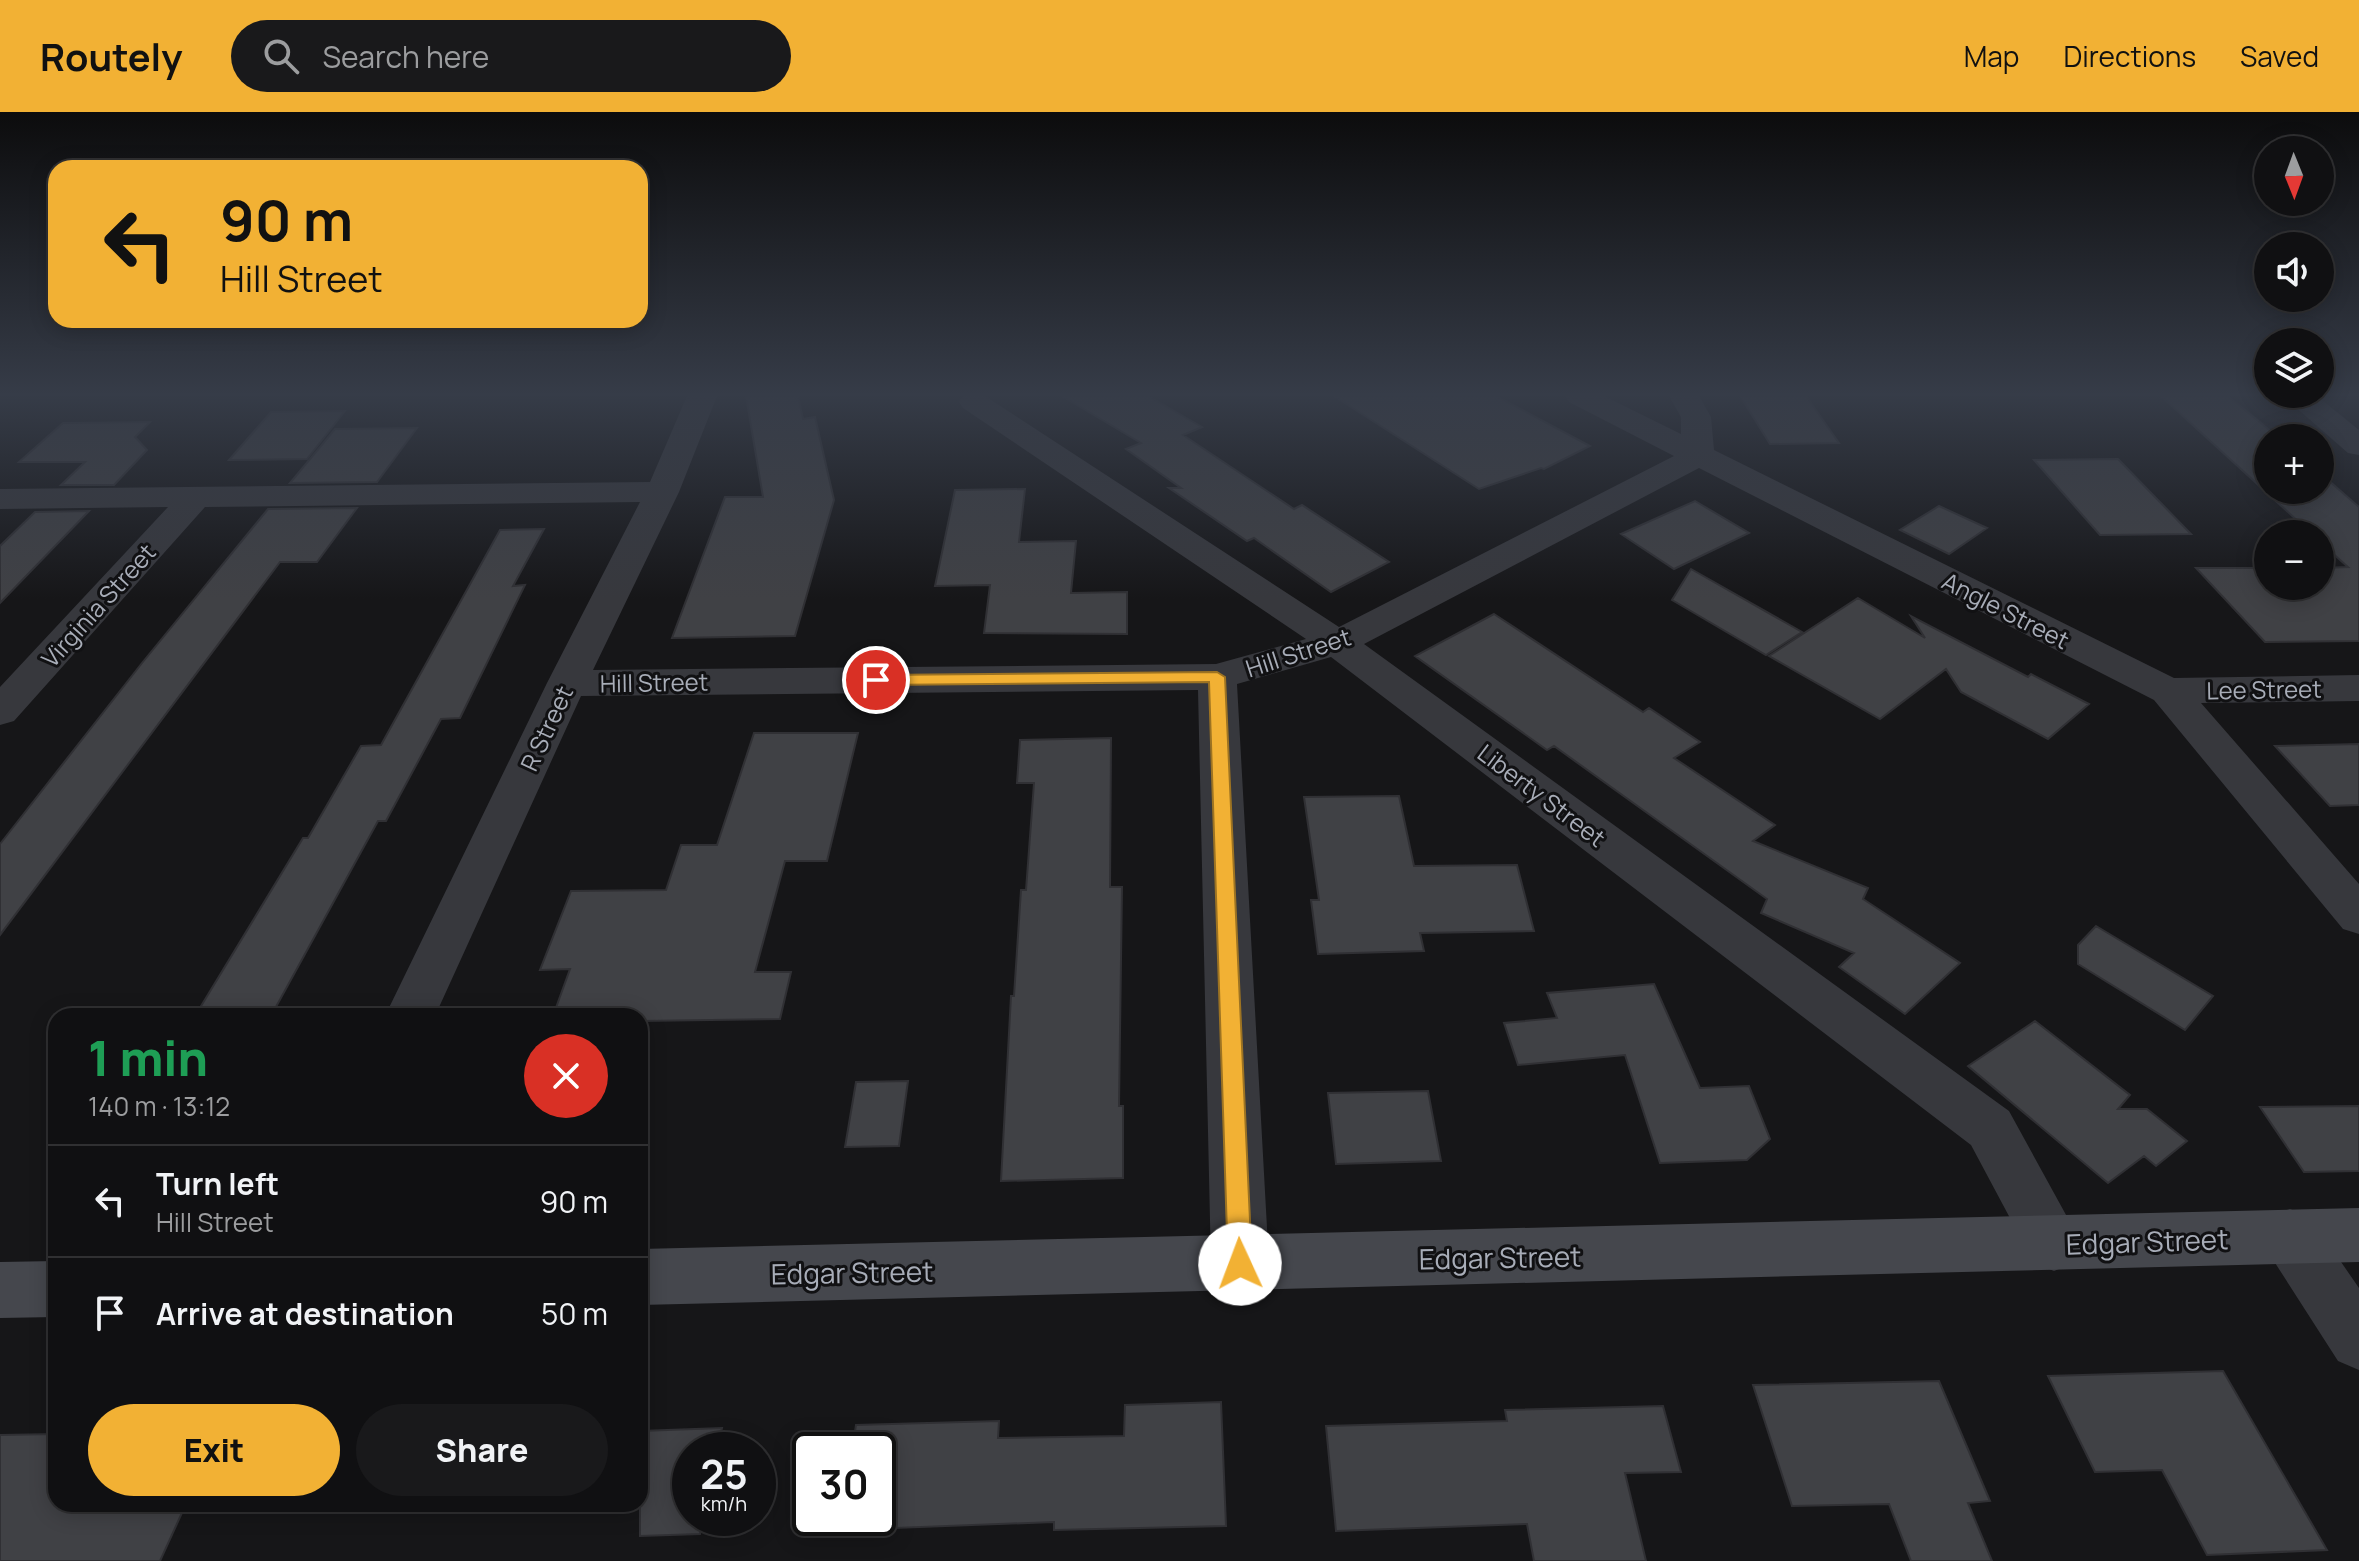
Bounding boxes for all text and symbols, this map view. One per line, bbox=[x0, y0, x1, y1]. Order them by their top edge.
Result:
search box bbox=[231, 20, 791, 92]
text: Routely bbox=[40, 30, 183, 82]
icon: search bbox=[259, 34, 303, 78]
text: Search here bbox=[323, 36, 489, 77]
text: Map bbox=[1964, 37, 2019, 75]
text: Directions bbox=[2063, 37, 2196, 75]
text: Saved bbox=[2240, 37, 2319, 75]
north arrow bbox=[2254, 136, 2334, 216]
map controls bbox=[2254, 136, 2334, 600]
text: 90 m bbox=[220, 181, 353, 258]
icon: left bbox=[88, 192, 192, 296]
button: sound bbox=[2254, 232, 2334, 312]
text: Hill Street bbox=[220, 254, 383, 303]
button: layers bbox=[2254, 328, 2334, 408]
button: + bbox=[2254, 424, 2334, 504]
button: − bbox=[2254, 520, 2334, 600]
street label: Virginia Street bbox=[34, 536, 162, 674]
street label: Angle Street bbox=[1937, 564, 2075, 656]
street label: Hill Street bbox=[1241, 620, 1355, 684]
pin bbox=[842, 646, 910, 714]
icon: arrive bbox=[854, 658, 898, 702]
street label: Hill Street bbox=[599, 665, 709, 699]
street label: Lee Street bbox=[2206, 671, 2322, 707]
street label: R Street bbox=[512, 680, 580, 776]
street label: Liberty Street bbox=[1471, 736, 1613, 854]
text: 1 min bbox=[88, 1025, 208, 1090]
button: close bbox=[524, 1034, 608, 1118]
text: 140 m · 13:12 bbox=[88, 1088, 230, 1124]
text: Turn left bbox=[156, 1163, 279, 1204]
icon: left bbox=[88, 1179, 132, 1223]
text: 90 m bbox=[540, 1181, 608, 1222]
text: Hill Street bbox=[156, 1204, 274, 1240]
street label: Edgar Street bbox=[2065, 1219, 2229, 1263]
position arrow bbox=[1198, 1222, 1282, 1306]
street label: Edgar Street bbox=[1418, 1237, 1582, 1277]
street label: Edgar Street bbox=[770, 1252, 934, 1292]
icon: arrive bbox=[88, 1291, 132, 1335]
text: Arrive at destination bbox=[156, 1293, 454, 1334]
text: 50 m bbox=[541, 1293, 608, 1334]
button: Exit bbox=[88, 1404, 340, 1496]
button: Share bbox=[356, 1404, 608, 1496]
speed limit sign: 30 bbox=[792, 1432, 896, 1536]
text: 25 bbox=[700, 1446, 748, 1501]
text: km/h bbox=[701, 1490, 747, 1517]

